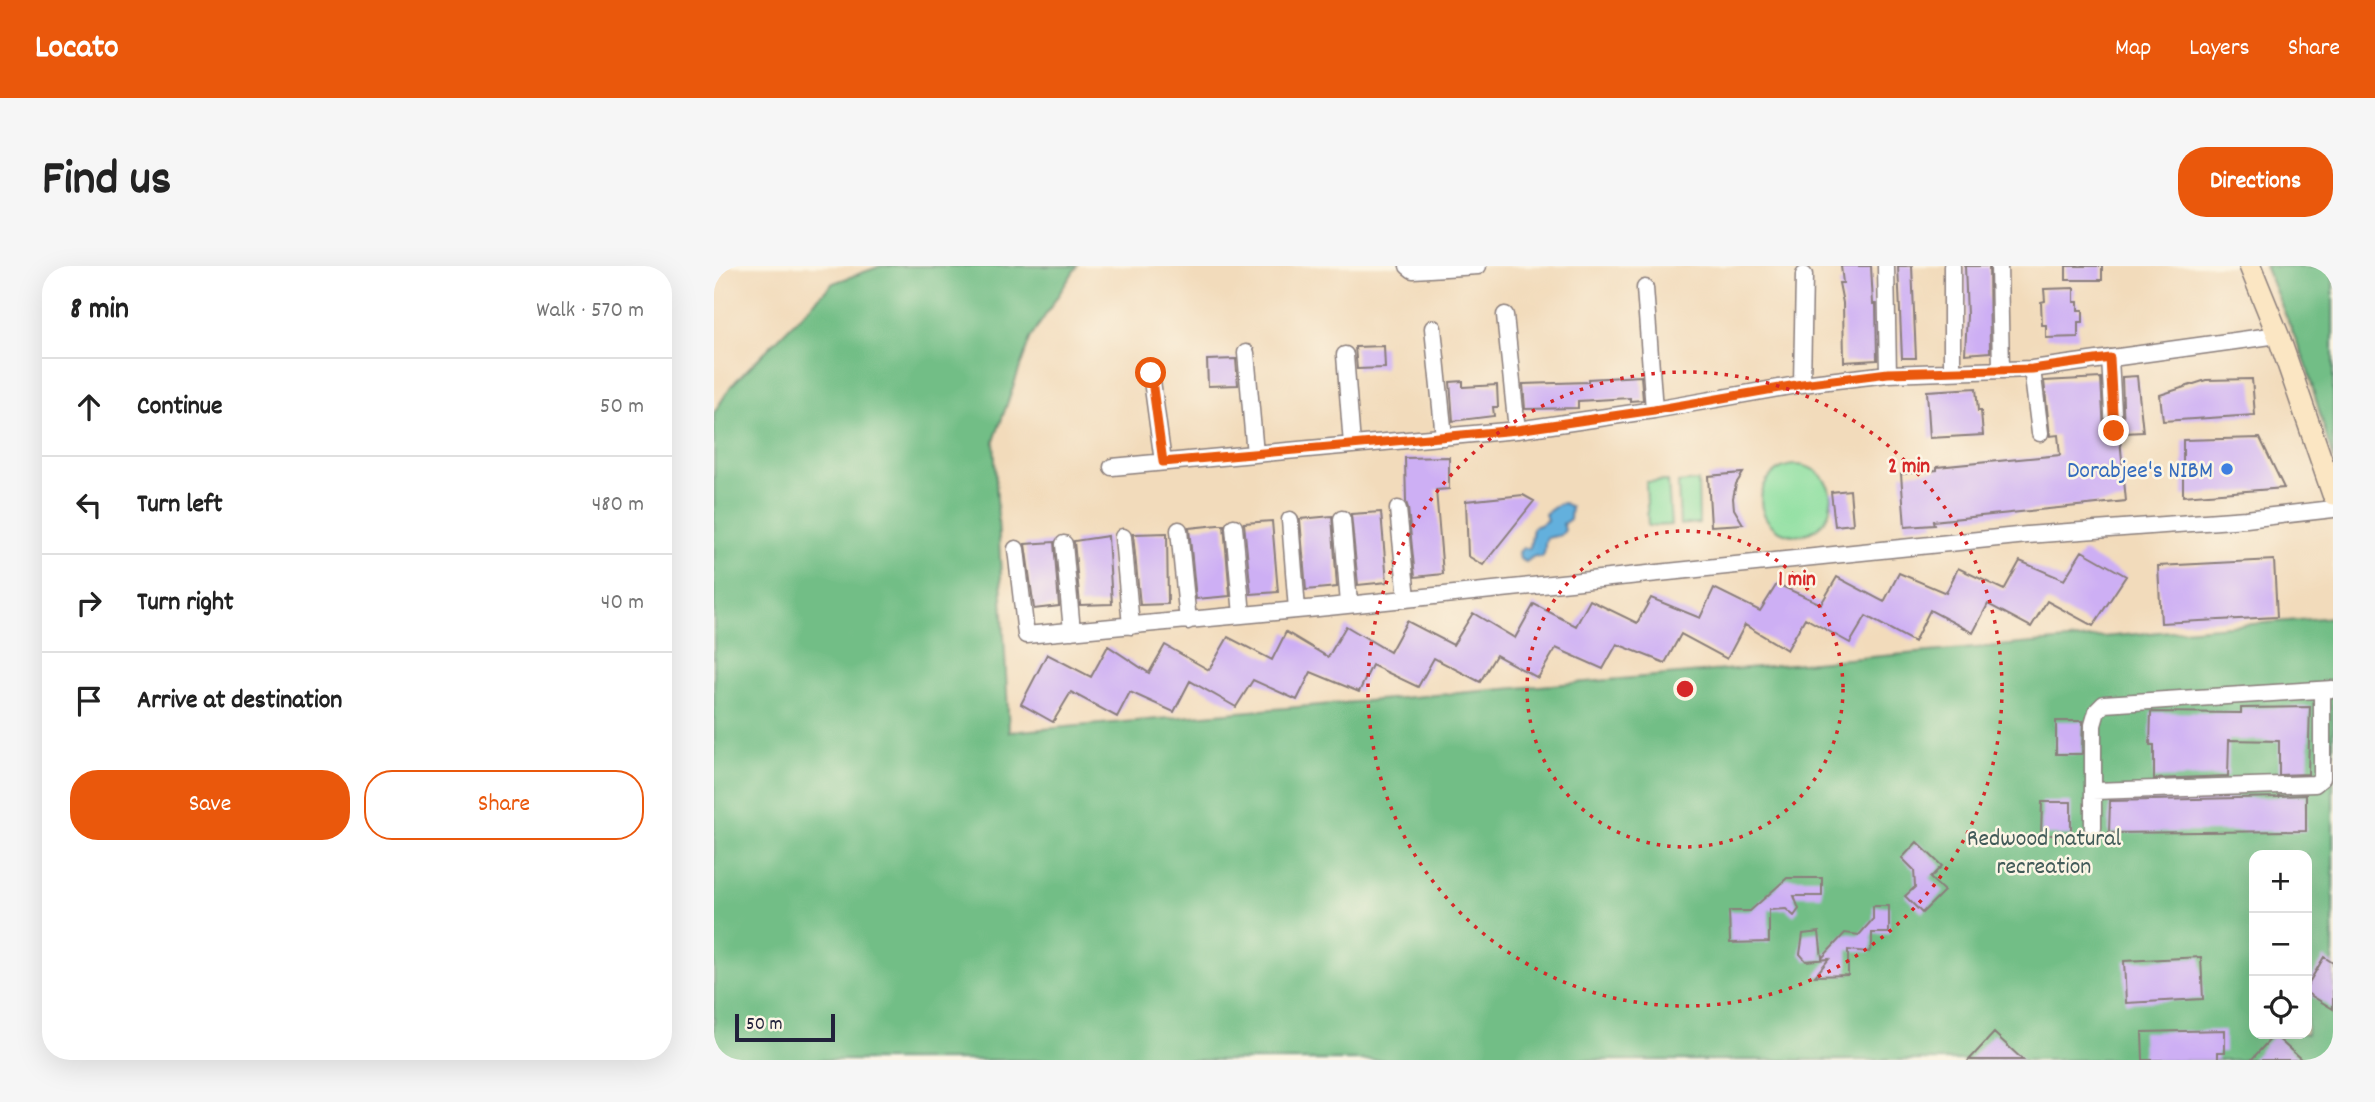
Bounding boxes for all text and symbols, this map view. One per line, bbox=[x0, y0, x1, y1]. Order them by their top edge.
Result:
text: Locato bbox=[35, 26, 119, 73]
text: Map bbox=[2115, 32, 2151, 66]
text: Layers bbox=[2189, 32, 2250, 66]
text: Share bbox=[2288, 32, 2340, 66]
text: Find us bbox=[42, 147, 171, 217]
button: Directions bbox=[2178, 147, 2333, 217]
text: 8 min bbox=[70, 290, 129, 333]
text: Walk · 570 m bbox=[536, 295, 644, 328]
route start bbox=[1135, 357, 1166, 388]
icon: ahead bbox=[70, 388, 108, 426]
text: Continue bbox=[137, 389, 222, 426]
text: 50 m bbox=[600, 391, 644, 424]
route end bbox=[2098, 415, 2129, 446]
text: 2 min bbox=[1888, 453, 1930, 483]
place label: Dorabjee's NIBM bbox=[2067, 455, 2213, 489]
marker: Dorabjee's NIBM bbox=[2219, 461, 2235, 477]
icon: left bbox=[70, 486, 108, 524]
text: Turn left bbox=[137, 487, 223, 524]
text: 480 m bbox=[592, 489, 644, 522]
text: 1 min bbox=[1778, 566, 1816, 596]
icon: right bbox=[70, 584, 108, 622]
text: Turn right bbox=[137, 585, 234, 622]
text: 40 m bbox=[601, 587, 644, 620]
centre of rings bbox=[1673, 677, 1697, 701]
icon: arrive bbox=[70, 682, 108, 720]
text: Arrive at destination bbox=[137, 683, 342, 720]
button: Save bbox=[70, 770, 350, 840]
button: Share bbox=[364, 770, 644, 840]
park label: Redwood natural recreation bbox=[1967, 823, 2122, 885]
map controls bbox=[2249, 850, 2312, 1039]
button: + bbox=[2249, 850, 2312, 913]
button: − bbox=[2249, 913, 2312, 976]
button: locate bbox=[2249, 976, 2312, 1039]
scale bar bbox=[735, 1011, 835, 1043]
text: 50 m bbox=[746, 1012, 783, 1039]

